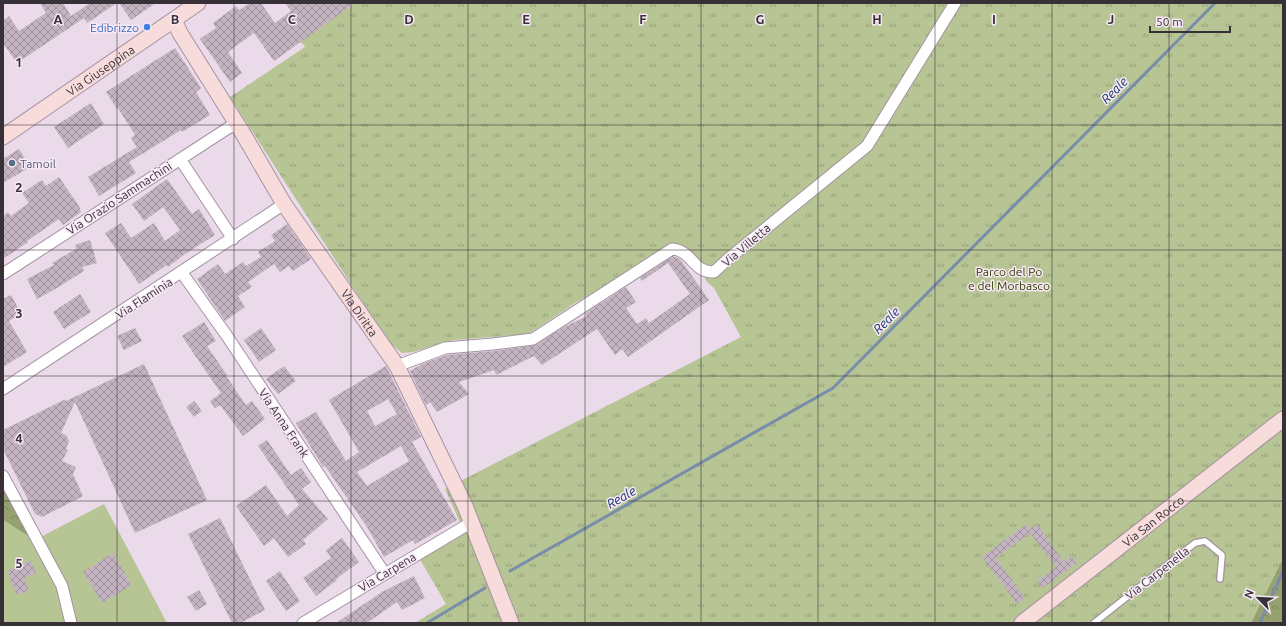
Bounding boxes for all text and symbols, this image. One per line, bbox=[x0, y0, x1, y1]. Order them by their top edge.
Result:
scale bar bbox=[1150, 8, 1230, 34]
text: A bbox=[53, 12, 63, 26]
text: B bbox=[171, 12, 180, 26]
text: C bbox=[288, 12, 297, 26]
text: D bbox=[404, 12, 414, 26]
text: E bbox=[522, 12, 530, 26]
text: F bbox=[639, 12, 647, 26]
text: G bbox=[756, 12, 765, 26]
text: H bbox=[872, 12, 882, 26]
text: I bbox=[992, 12, 996, 26]
text: J bbox=[1108, 12, 1114, 26]
text: 50 m bbox=[1156, 15, 1183, 28]
place label: Edibrizzo bbox=[90, 21, 139, 34]
marker: Edibrizzo bbox=[142, 22, 152, 32]
street label: Via Giuseppina bbox=[64, 42, 137, 98]
text: 1 bbox=[15, 55, 23, 69]
water label: Reale bbox=[1098, 74, 1130, 106]
place label: Tamoil bbox=[20, 157, 56, 170]
marker: Tamoil bbox=[7, 158, 17, 168]
street label: Via Orazio Sammachini bbox=[64, 159, 174, 237]
text: 2 bbox=[15, 180, 23, 194]
street label: Via Villetta bbox=[719, 221, 773, 269]
park label: Parco del Po e del Morbasco bbox=[968, 265, 1050, 292]
street label: Via Flaminia bbox=[113, 275, 175, 321]
street label: Via Diritta bbox=[339, 287, 381, 339]
water label: Reale bbox=[870, 304, 902, 336]
text: 3 bbox=[15, 306, 23, 320]
street label: Via Anna Frank bbox=[256, 386, 312, 460]
text: 4 bbox=[15, 431, 23, 445]
water label: Reale bbox=[604, 483, 638, 511]
street label: Via San Rocco bbox=[1119, 493, 1186, 549]
street label: Via Carpenella bbox=[1122, 544, 1192, 602]
street label: Via Carpena bbox=[356, 550, 418, 594]
text: 5 bbox=[15, 556, 23, 570]
north arrow bbox=[1238, 578, 1278, 618]
text: N bbox=[1242, 588, 1256, 600]

